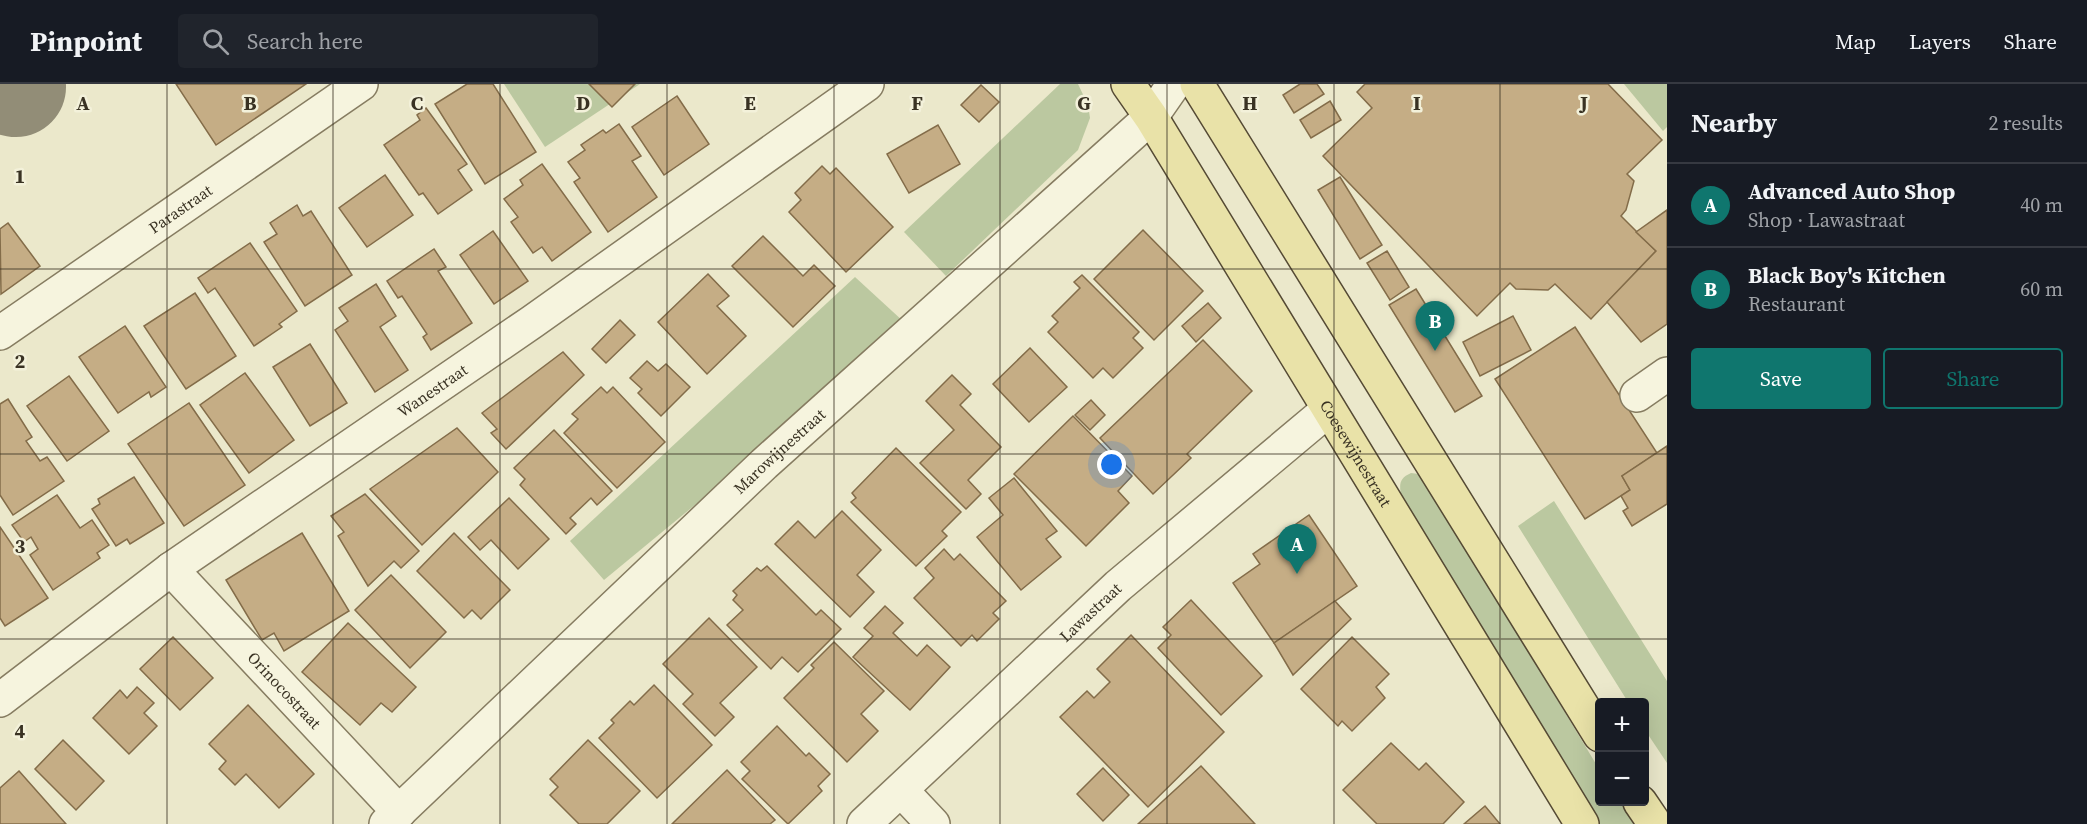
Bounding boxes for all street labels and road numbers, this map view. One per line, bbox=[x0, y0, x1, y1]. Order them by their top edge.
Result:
street label: Parastraat bbox=[144, 179, 217, 238]
street label: Wanestraat bbox=[393, 358, 472, 422]
street label: Coesewijnestraat bbox=[1315, 396, 1397, 512]
street label: Marowijnestraat bbox=[728, 403, 830, 499]
street label: Lawastraat bbox=[1054, 577, 1127, 647]
street label: Orinocostraat bbox=[243, 647, 327, 734]

